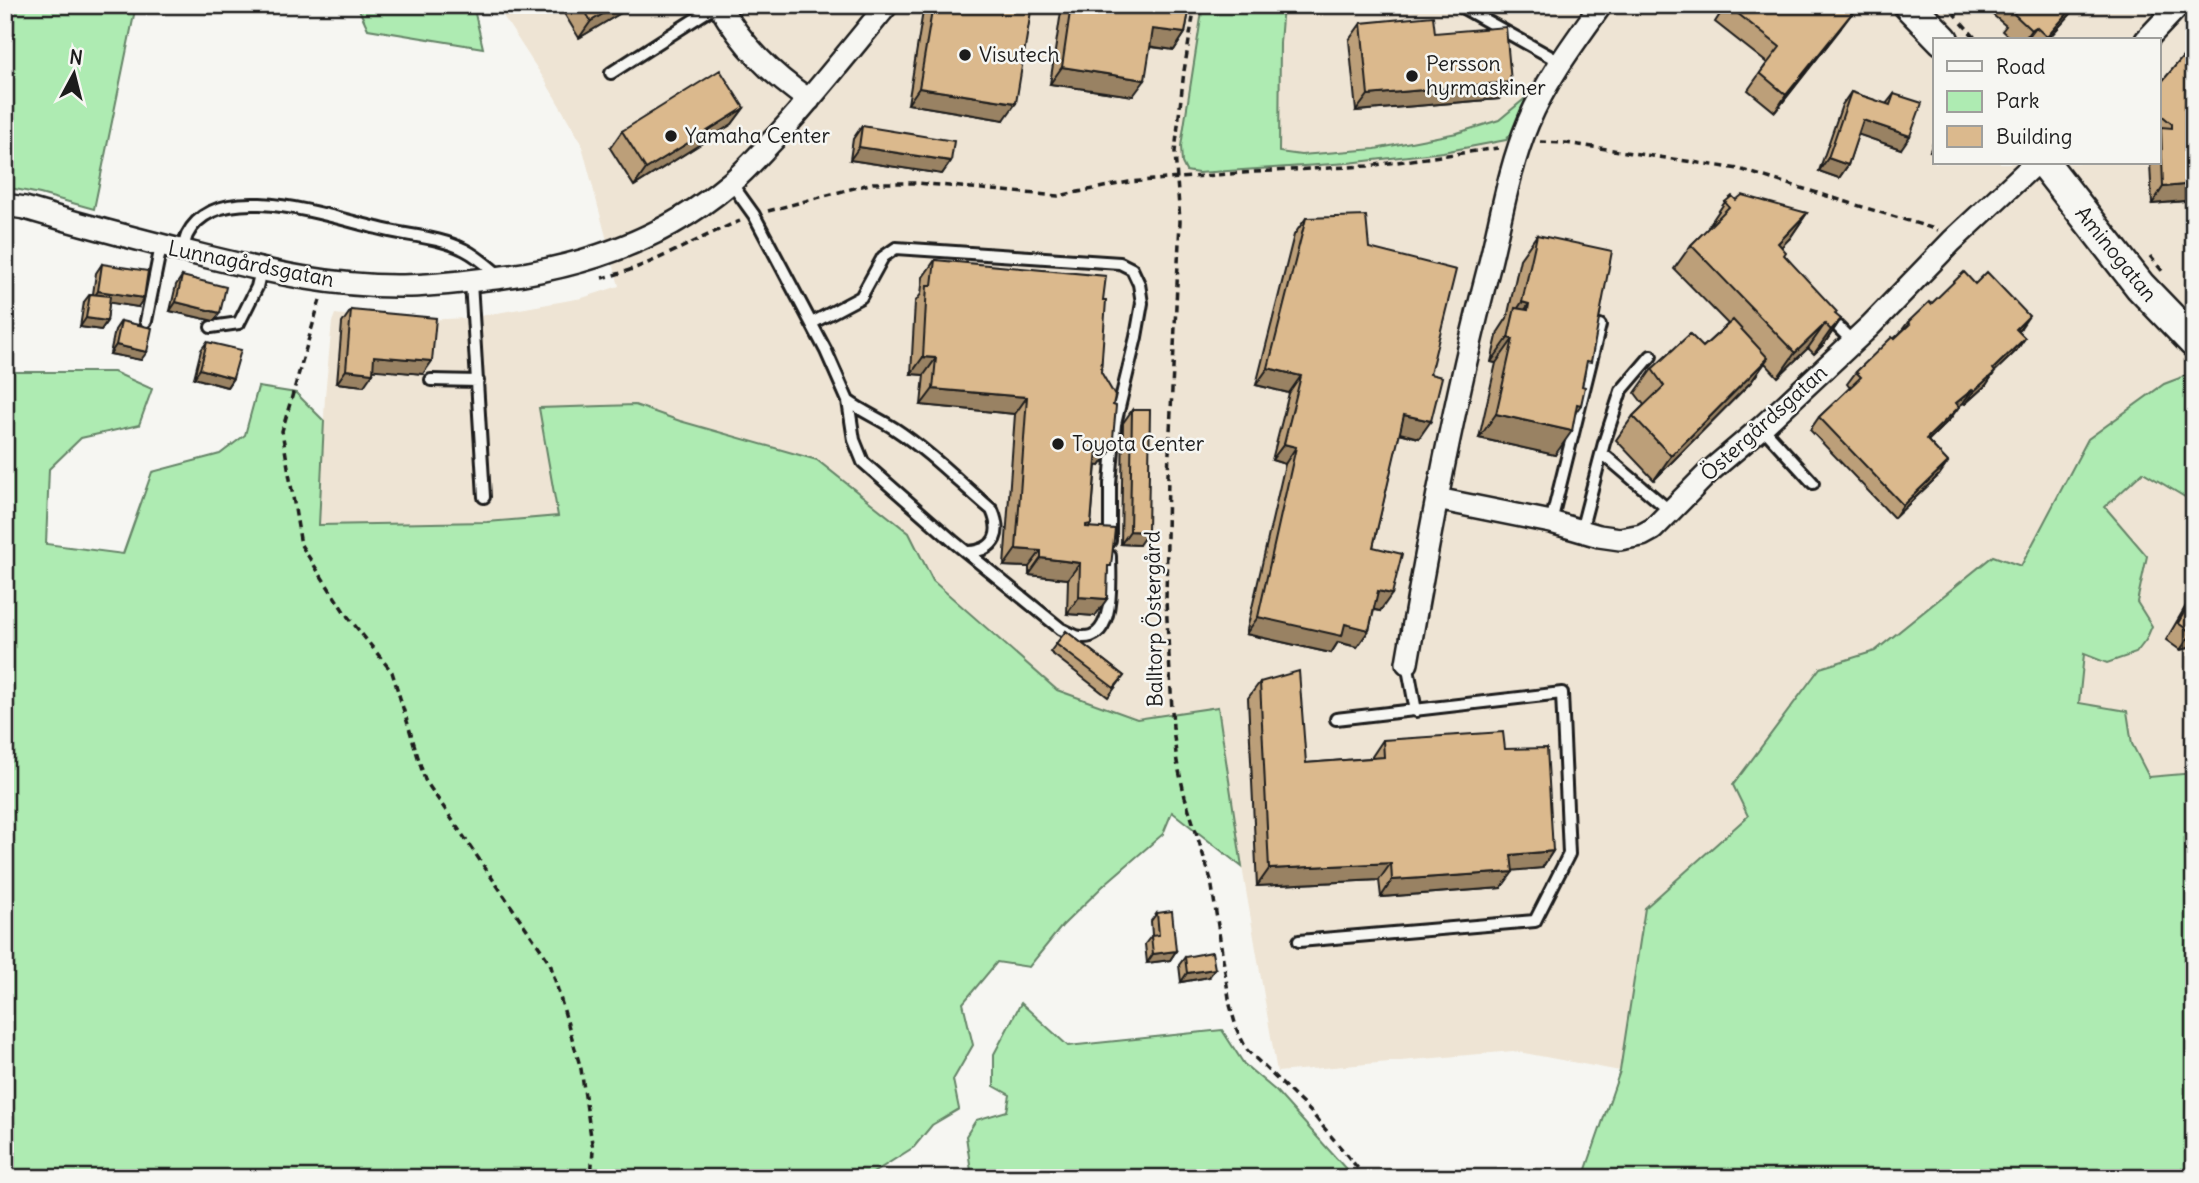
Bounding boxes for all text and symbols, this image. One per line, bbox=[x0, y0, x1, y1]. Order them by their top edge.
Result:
north arrow bbox=[38, 38, 108, 108]
legend bbox=[1933, 38, 2160, 164]
place label: Visutech bbox=[979, 41, 1060, 68]
text: N bbox=[68, 44, 84, 70]
marker: Visutech bbox=[957, 47, 973, 63]
place label: Persson hyrmaskiner bbox=[1426, 50, 1546, 101]
text: Road bbox=[1996, 53, 2045, 80]
marker: Persson hyrmaskiner bbox=[1404, 68, 1420, 84]
text: Park bbox=[1996, 87, 2039, 114]
place label: Yamaha Center bbox=[685, 122, 830, 149]
text: Building bbox=[1996, 123, 2072, 150]
marker: Yamaha Center bbox=[663, 128, 679, 144]
street label: Aminogatan bbox=[2070, 200, 2163, 307]
street label: Lunnagårdsgatan bbox=[166, 234, 336, 293]
street label: Östergårdsgatan bbox=[1695, 359, 1833, 487]
place label: Toyota Center bbox=[1072, 430, 1205, 457]
marker: Toyota Center bbox=[1050, 436, 1066, 452]
street label: Balltorp Östergård bbox=[1138, 531, 1169, 707]

